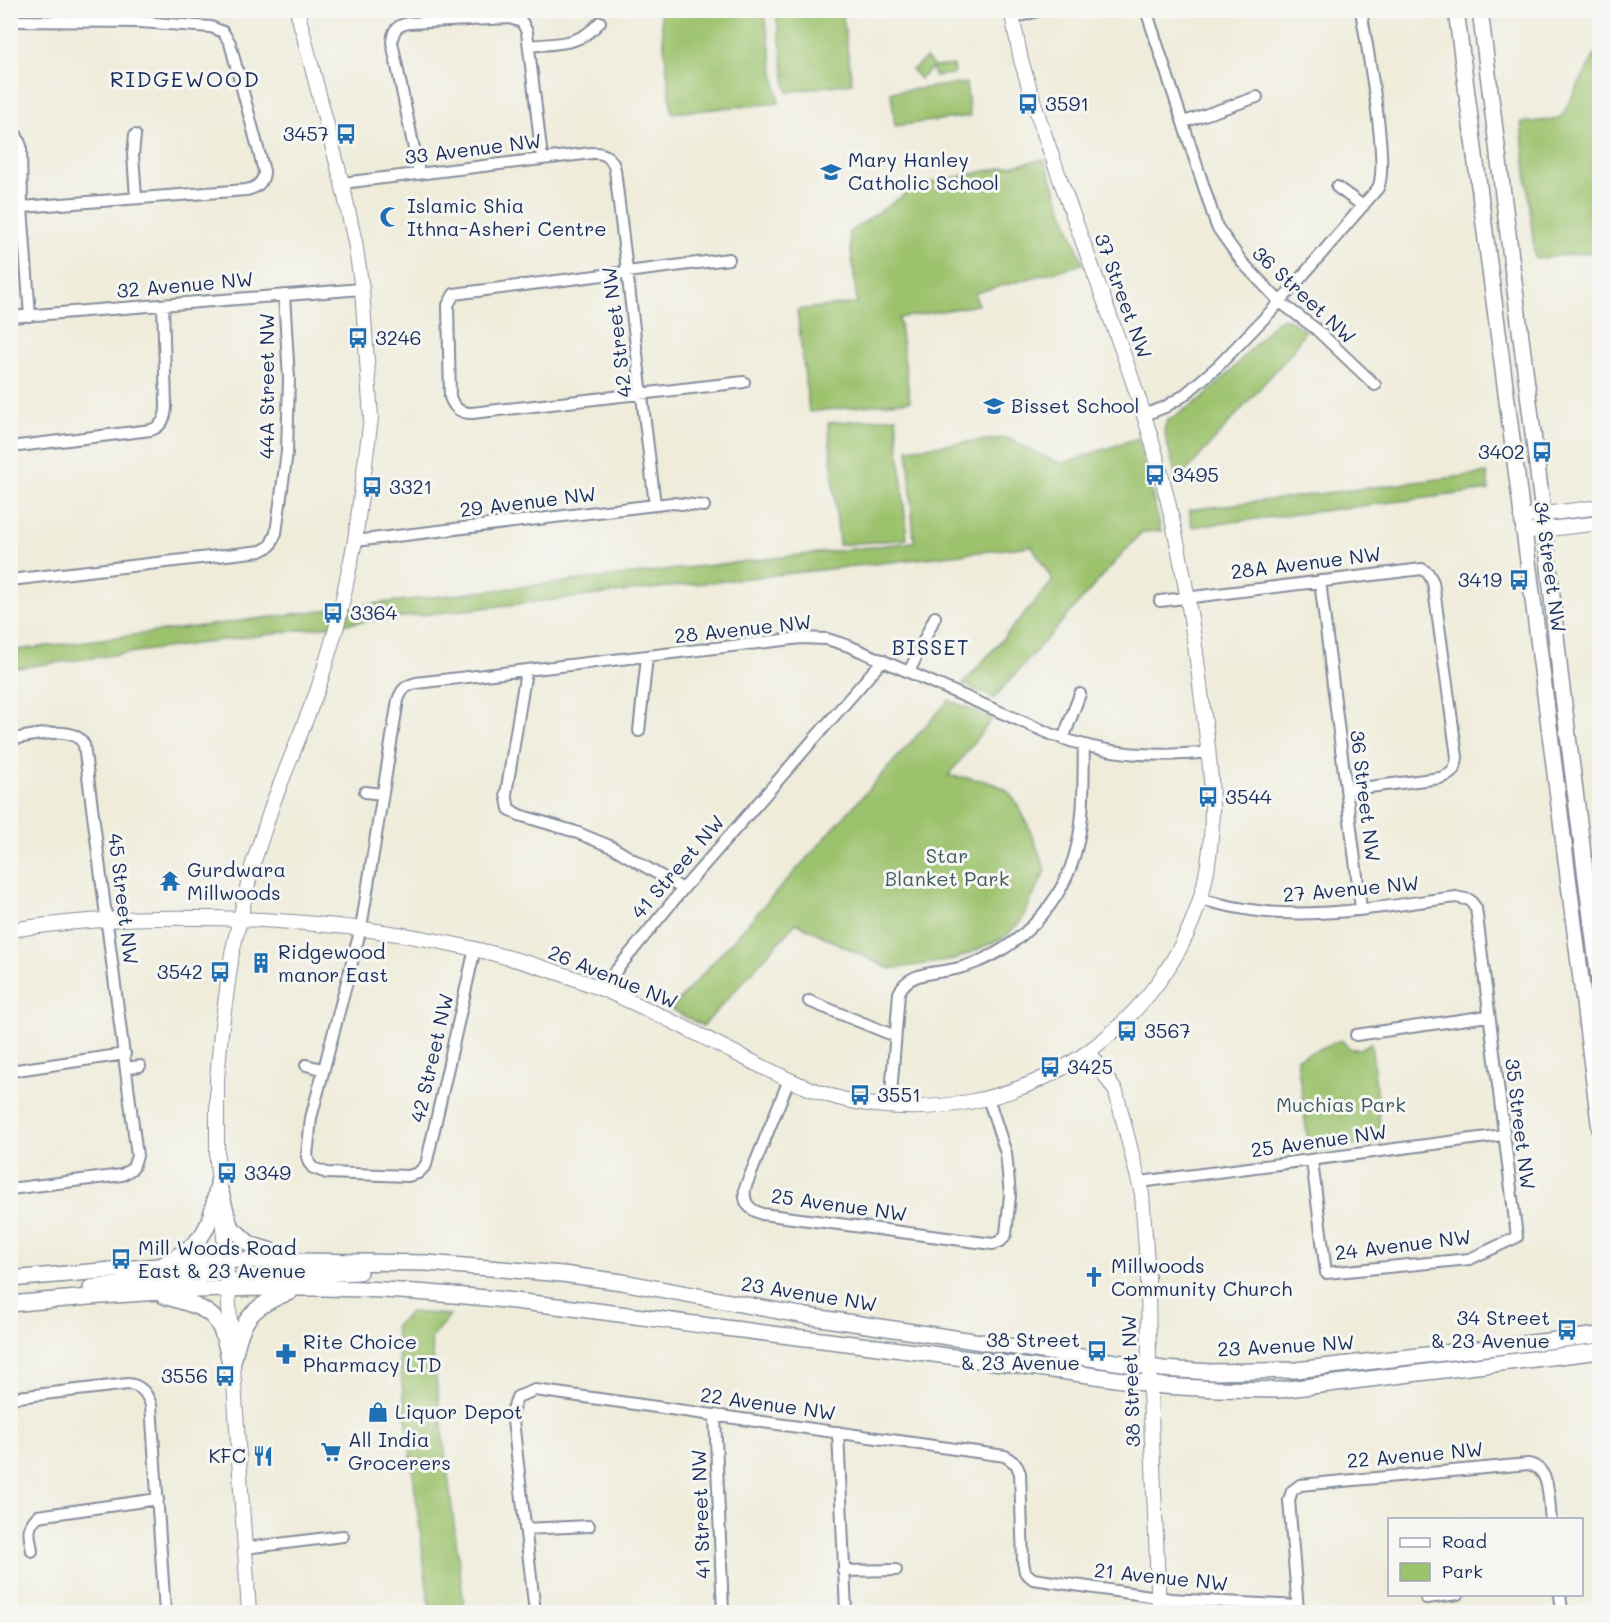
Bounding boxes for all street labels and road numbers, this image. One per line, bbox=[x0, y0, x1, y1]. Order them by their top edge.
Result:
street label: 33 Avenue NW bbox=[403, 127, 543, 169]
street label: 37 Street NW bbox=[1089, 229, 1159, 362]
street label: 36 Street NW bbox=[1247, 240, 1362, 349]
street label: 32 Avenue NW bbox=[115, 265, 254, 303]
street label: 42 Street NW bbox=[595, 265, 637, 399]
street label: 44A Street NW bbox=[253, 313, 279, 459]
street label: 29 Avenue NW bbox=[458, 480, 598, 522]
street label: 34 Street NW bbox=[1529, 500, 1573, 634]
street label: 28A Avenue NW bbox=[1229, 540, 1383, 584]
street label: 28 Avenue NW bbox=[673, 608, 813, 648]
street label: 36 Street NW bbox=[1345, 728, 1387, 863]
street label: 41 Street NW bbox=[625, 809, 730, 924]
street label: 45 Street NW bbox=[103, 832, 145, 966]
street label: 27 Avenue NW bbox=[1282, 869, 1420, 907]
street label: 26 Avenue NW bbox=[545, 938, 682, 1014]
street label: 42 Street NW bbox=[404, 991, 459, 1125]
street label: 35 Street NW bbox=[1500, 1057, 1542, 1191]
street label: 25 Avenue NW bbox=[1249, 1118, 1389, 1162]
street label: 25 Avenue NW bbox=[769, 1182, 909, 1226]
street label: 24 Avenue NW bbox=[1333, 1223, 1473, 1265]
street label: 23 Avenue NW bbox=[739, 1269, 879, 1317]
street label: 38 Street NW bbox=[1115, 1314, 1145, 1448]
street label: 23 Avenue NW bbox=[1217, 1328, 1355, 1362]
street label: 22 Avenue NW bbox=[699, 1381, 838, 1425]
street label: 22 Avenue NW bbox=[1346, 1435, 1484, 1473]
street label: 41 Street NW bbox=[685, 1449, 715, 1579]
street label: 21 Avenue NW bbox=[1093, 1556, 1229, 1596]

